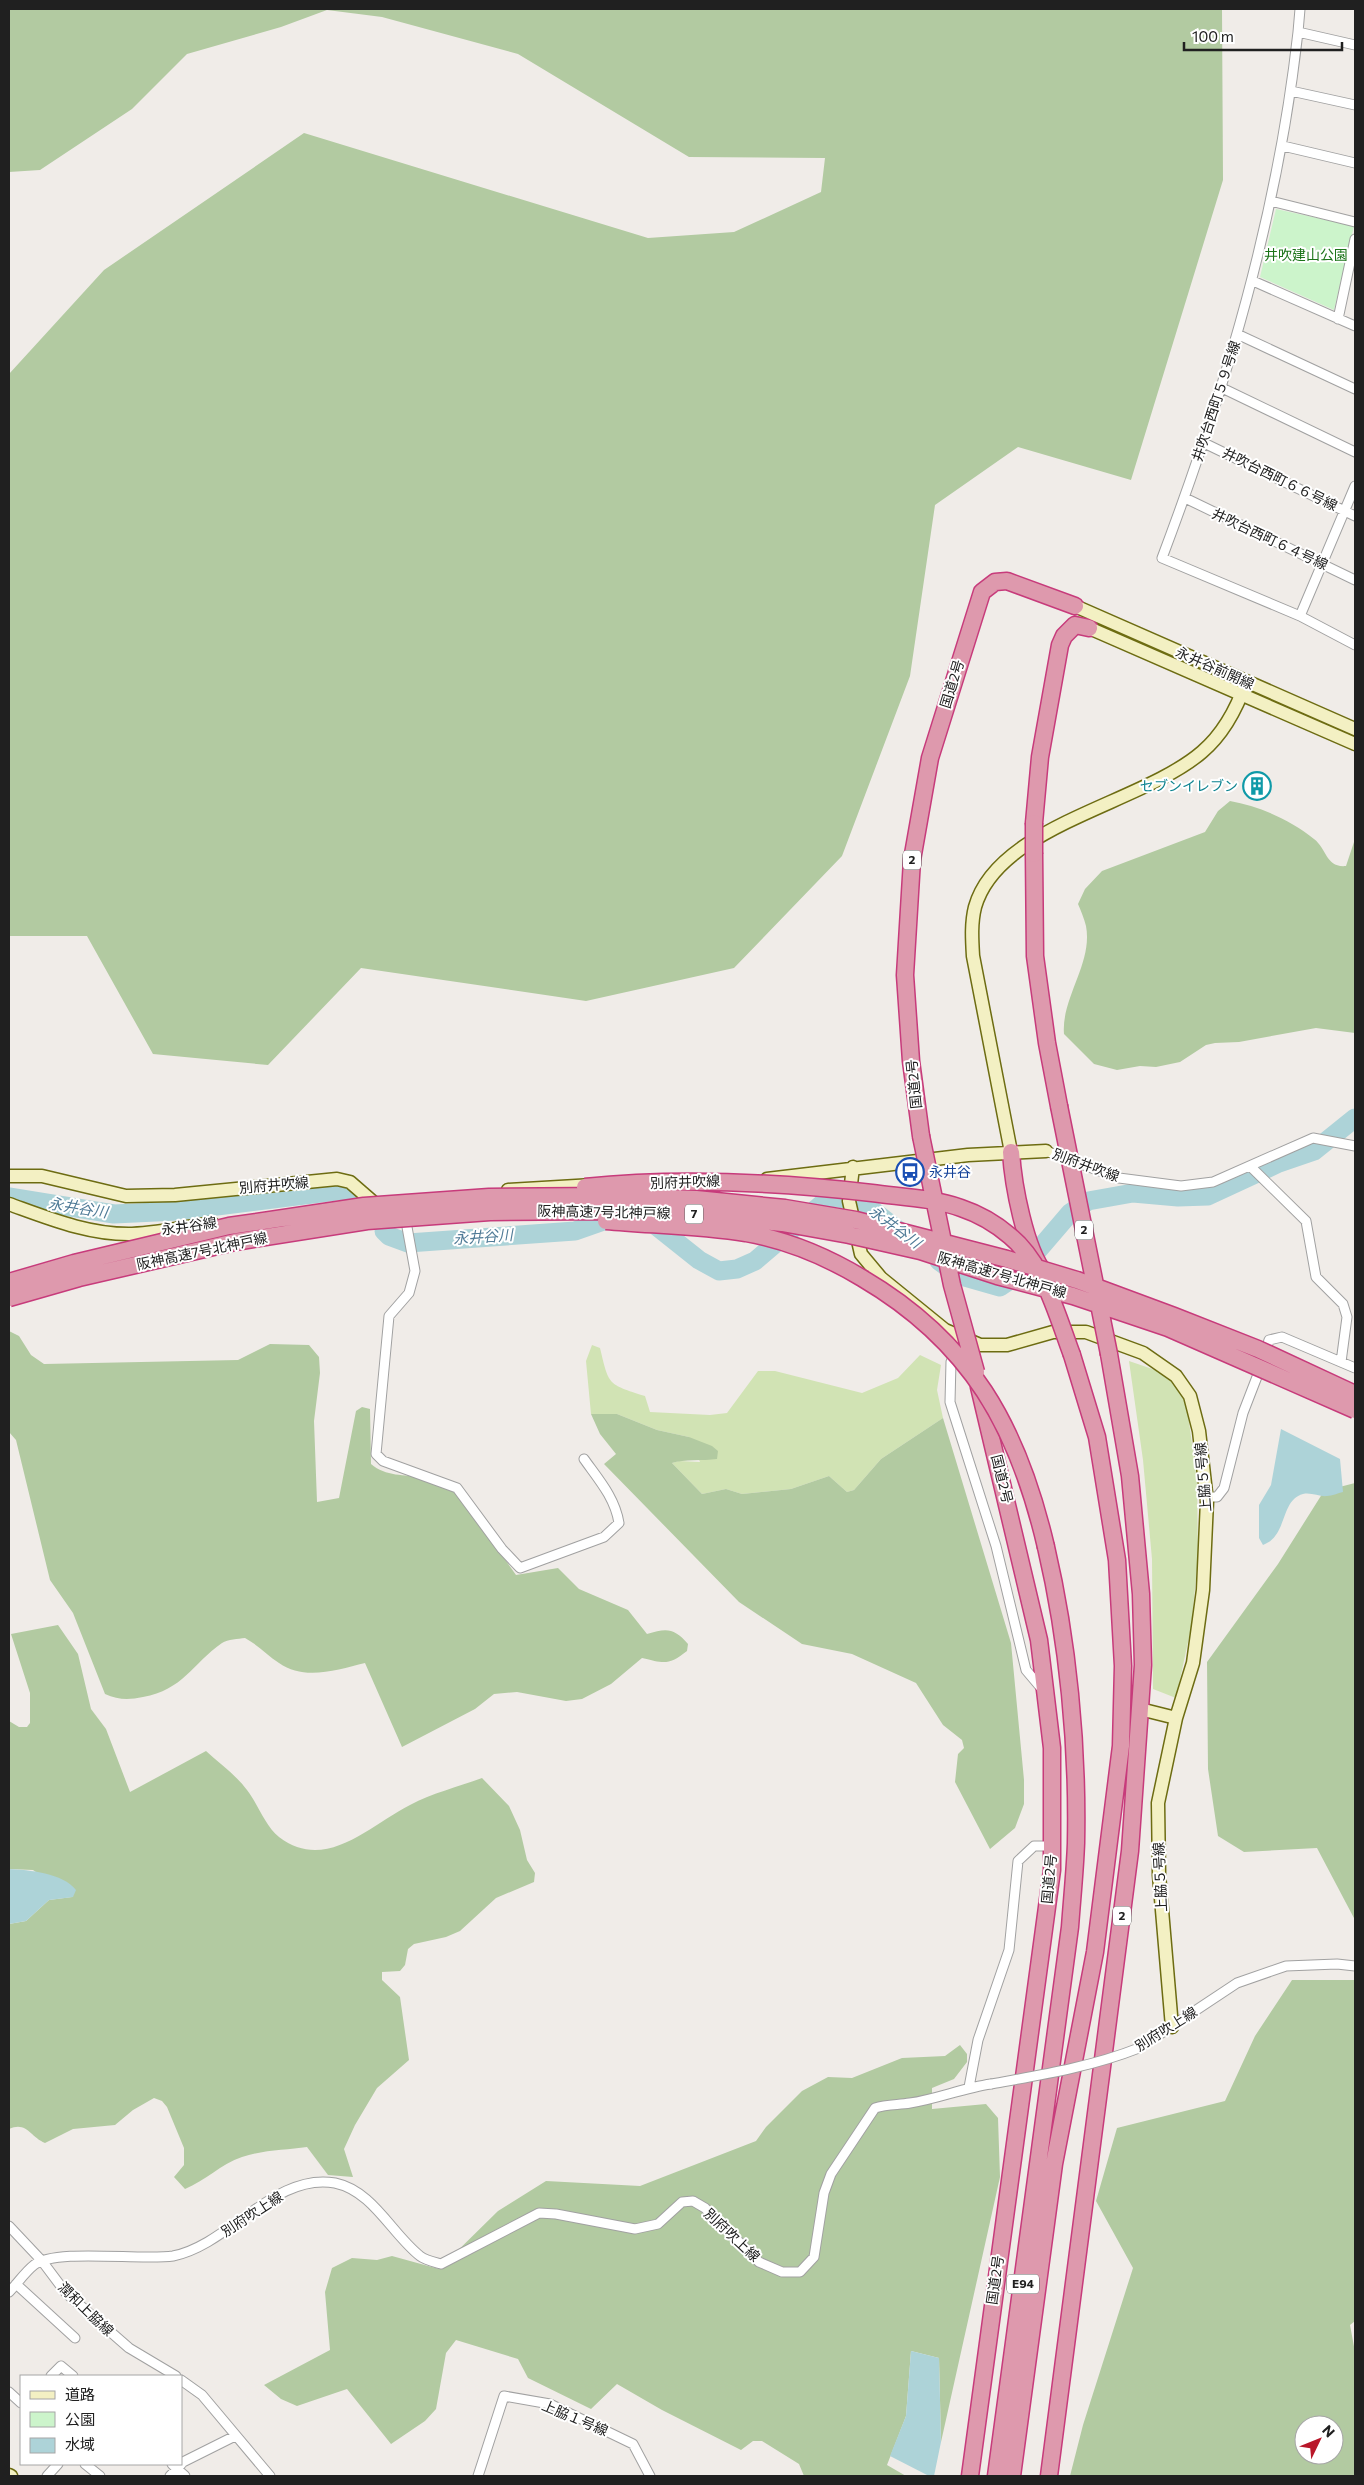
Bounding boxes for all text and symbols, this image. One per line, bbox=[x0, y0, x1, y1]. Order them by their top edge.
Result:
scale bar bbox=[1184, 20, 1342, 52]
text: 100 m bbox=[1192, 27, 1234, 45]
park label: 井吹建山公園 bbox=[1264, 246, 1348, 263]
street label: 井吹台西町５９号線 bbox=[1188, 338, 1243, 463]
street label: 井吹台西町６６号線 bbox=[1220, 443, 1341, 514]
street label: 井吹台西町６４号線 bbox=[1210, 504, 1331, 573]
street label: 永井谷前開線 bbox=[1173, 643, 1257, 692]
street label: 国道2号 bbox=[936, 658, 967, 710]
building icon: セブンイレブン bbox=[1242, 771, 1272, 801]
place label: セブンイレブン bbox=[1140, 777, 1238, 794]
road number: 2 bbox=[903, 850, 921, 870]
street label: 国道2号 bbox=[902, 1058, 925, 1110]
street label: 別府井吹線 bbox=[1050, 1145, 1122, 1184]
bus stop icon: 永井谷 bbox=[895, 1157, 925, 1187]
place label: 永井谷 bbox=[929, 1163, 971, 1180]
street label: 別府井吹線 bbox=[650, 1172, 720, 1191]
street label: 別府井吹線 bbox=[238, 1173, 310, 1196]
water label: 永井谷川 bbox=[47, 1193, 111, 1221]
water label: 永井谷川 bbox=[866, 1201, 927, 1253]
street label: 阪神高速7号北神戸線 bbox=[537, 1202, 671, 1221]
road number: 7 bbox=[685, 1204, 703, 1224]
street label: 永井谷線 bbox=[160, 1213, 218, 1238]
road number: 2 bbox=[1075, 1220, 1093, 1240]
water label: 永井谷川 bbox=[452, 1225, 515, 1247]
street label: 阪神高速7号北神戸線 bbox=[135, 1228, 269, 1273]
street label: 阪神高速7号北神戸線 bbox=[936, 1248, 1069, 1301]
street label: 上脇５号線 bbox=[1191, 1441, 1214, 1513]
street label: 国道2号 bbox=[988, 1453, 1017, 1505]
street label: 上脇５号線 bbox=[1149, 1842, 1170, 1912]
street label: 国道2号 bbox=[1038, 1853, 1059, 1904]
road number: 2 bbox=[1113, 1906, 1131, 1925]
street label: 別府吹上線 bbox=[1132, 2003, 1200, 2054]
street label: 別府吹上線 bbox=[218, 2187, 286, 2240]
street label: 別府吹上線 bbox=[701, 2205, 764, 2265]
street label: 国道2号 bbox=[983, 2254, 1006, 2306]
road number: E94 bbox=[1007, 2274, 1039, 2294]
street label: 潤和上脇線 bbox=[55, 2278, 117, 2339]
legend bbox=[20, 2375, 182, 2465]
text: 道路 bbox=[65, 2385, 95, 2403]
street label: 上脇１号線 bbox=[540, 2396, 611, 2439]
text: 公園 bbox=[65, 2410, 95, 2428]
north arrow bbox=[1294, 2415, 1344, 2465]
text: N bbox=[1319, 2421, 1339, 2440]
text: 水域 bbox=[65, 2435, 95, 2453]

